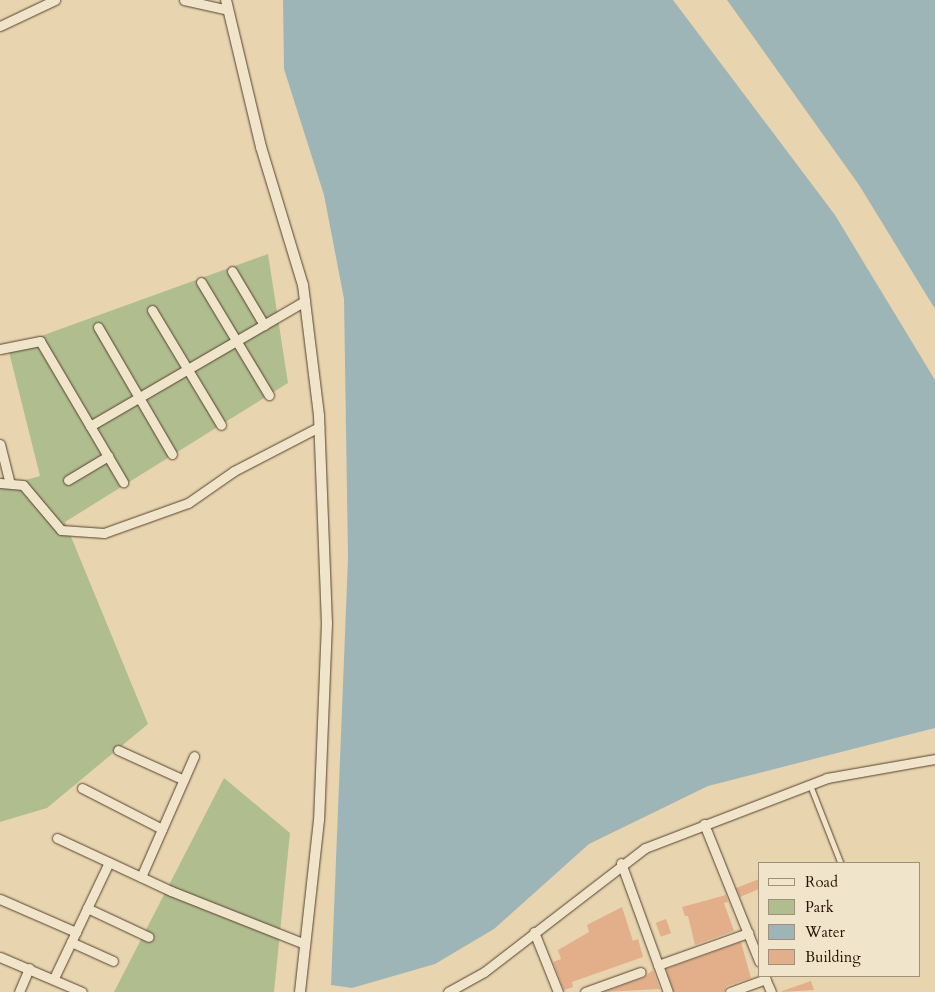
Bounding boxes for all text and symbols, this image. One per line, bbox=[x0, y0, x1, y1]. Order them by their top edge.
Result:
legend bbox=[758, 862, 920, 977]
text: Road bbox=[805, 872, 838, 892]
text: Park bbox=[805, 897, 834, 917]
text: Water bbox=[805, 922, 845, 942]
text: Building bbox=[805, 947, 861, 967]

